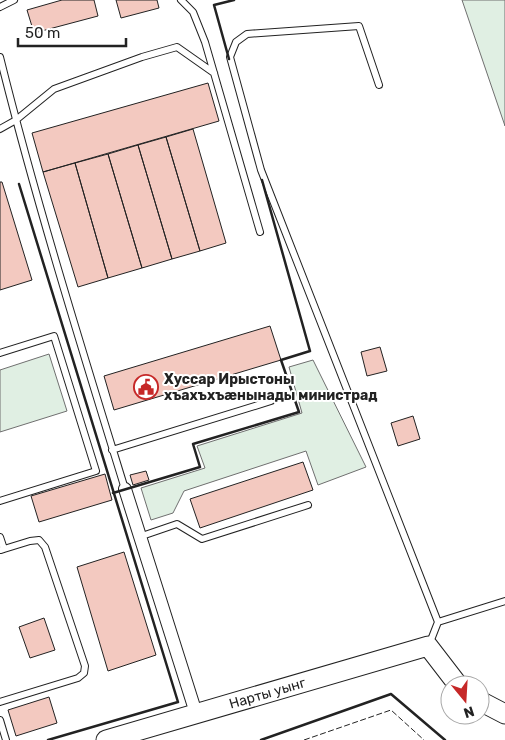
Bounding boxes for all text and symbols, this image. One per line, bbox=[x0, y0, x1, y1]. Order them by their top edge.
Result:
scale bar bbox=[18, 15, 125, 47]
text: 50 m bbox=[25, 24, 60, 42]
place label: Хуссар Ирыстоны хъахъхъæнынады министрад bbox=[164, 371, 378, 404]
public building icon: Хуссар Ирыстоны хъахъхъæнынады министрад bbox=[133, 374, 159, 400]
street label: Нарты уынг bbox=[227, 674, 307, 712]
north arrow bbox=[440, 675, 490, 725]
text: N bbox=[461, 702, 476, 722]

